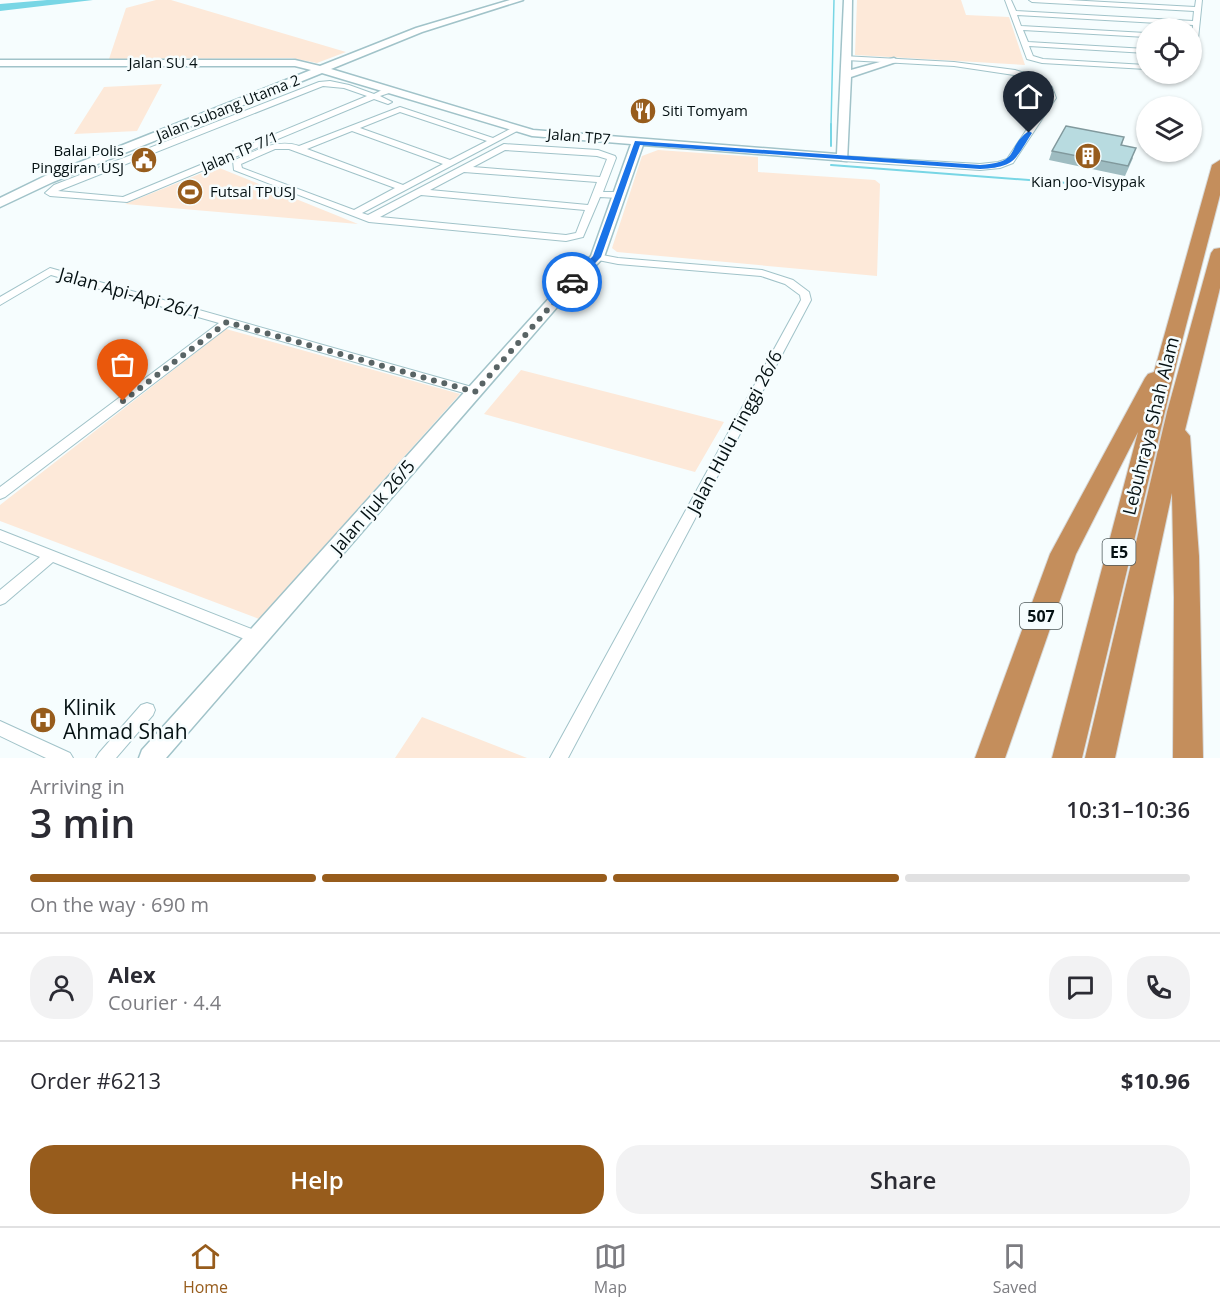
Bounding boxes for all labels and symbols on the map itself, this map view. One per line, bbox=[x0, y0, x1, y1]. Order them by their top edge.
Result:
street label: Jalan SU 4 bbox=[126, 52, 198, 72]
street label: Jalan Subang Utama 2 bbox=[151, 69, 302, 146]
pin bbox=[1003, 71, 1054, 133]
restaurant icon: Siti Tomyam bbox=[628, 96, 658, 126]
place label: Siti Tomyam bbox=[662, 100, 748, 120]
street label: Jalan TP7 bbox=[545, 123, 612, 149]
street label: Jalan TP 7/1 bbox=[196, 126, 281, 177]
place label: Balai Polis Pinggiran USJ bbox=[31, 140, 124, 177]
building icon: Kian Joo-Visypak bbox=[1073, 141, 1103, 171]
public building icon: Balai Polis Pinggiran USJ bbox=[129, 145, 159, 175]
place label: Kian Joo-Visypak bbox=[1031, 171, 1145, 191]
sports icon: Futsal TPUSJ bbox=[175, 177, 205, 207]
place label: Futsal TPUSJ bbox=[210, 181, 296, 201]
courier bbox=[542, 252, 602, 312]
street label: Jalan Api-Api 26/1 bbox=[54, 261, 204, 325]
street label: Lebuhraya Shah Alam bbox=[1116, 334, 1184, 517]
pin bbox=[97, 339, 148, 401]
street label: Jalan Hulu Tinggi 26/6 bbox=[680, 346, 787, 519]
street label: Jalan Ijuk 26/5 bbox=[323, 454, 420, 560]
road number: E5 bbox=[1102, 539, 1136, 565]
road number: 507 bbox=[1020, 603, 1062, 629]
place label: Klinik Ahmad Shah bbox=[63, 693, 188, 745]
hospital icon: Klinik Ahmad Shah bbox=[28, 705, 58, 735]

